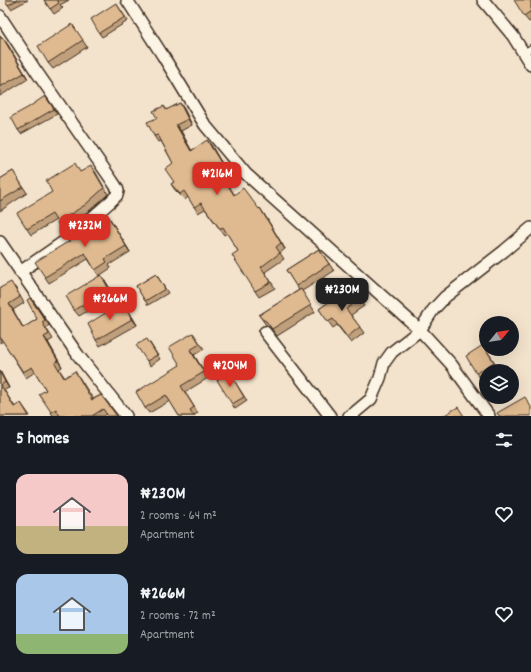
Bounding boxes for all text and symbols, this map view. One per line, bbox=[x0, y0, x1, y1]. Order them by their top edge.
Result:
pin: ₦216M bbox=[189, 162, 245, 196]
text: ₦216M bbox=[201, 165, 233, 184]
pin: ₦232M bbox=[57, 214, 113, 248]
text: ₦232M bbox=[68, 217, 102, 236]
pin: ₦230M bbox=[314, 278, 370, 312]
text: ₦230M bbox=[325, 281, 359, 300]
pin: ₦266M bbox=[82, 287, 138, 321]
text: ₦266M bbox=[93, 290, 127, 309]
north arrow bbox=[479, 316, 519, 356]
map controls bbox=[479, 316, 519, 404]
pin: ₦204M bbox=[202, 354, 258, 388]
text: ₦204M bbox=[213, 357, 247, 376]
button: layers bbox=[479, 364, 519, 404]
text: 5 homes bbox=[16, 428, 69, 452]
icon: filters bbox=[493, 429, 515, 451]
text: ₦230M bbox=[140, 483, 185, 507]
icon: home bbox=[48, 490, 96, 538]
icon: heart bbox=[493, 503, 515, 525]
text: 2 rooms · 64 m² bbox=[140, 507, 217, 526]
text: Apartment bbox=[140, 526, 194, 545]
text: ₦266M bbox=[140, 583, 185, 607]
icon: home bbox=[48, 590, 96, 638]
icon: heart bbox=[493, 603, 515, 625]
text: 2 rooms · 72 m² bbox=[140, 607, 216, 626]
text: Apartment bbox=[140, 626, 194, 645]

